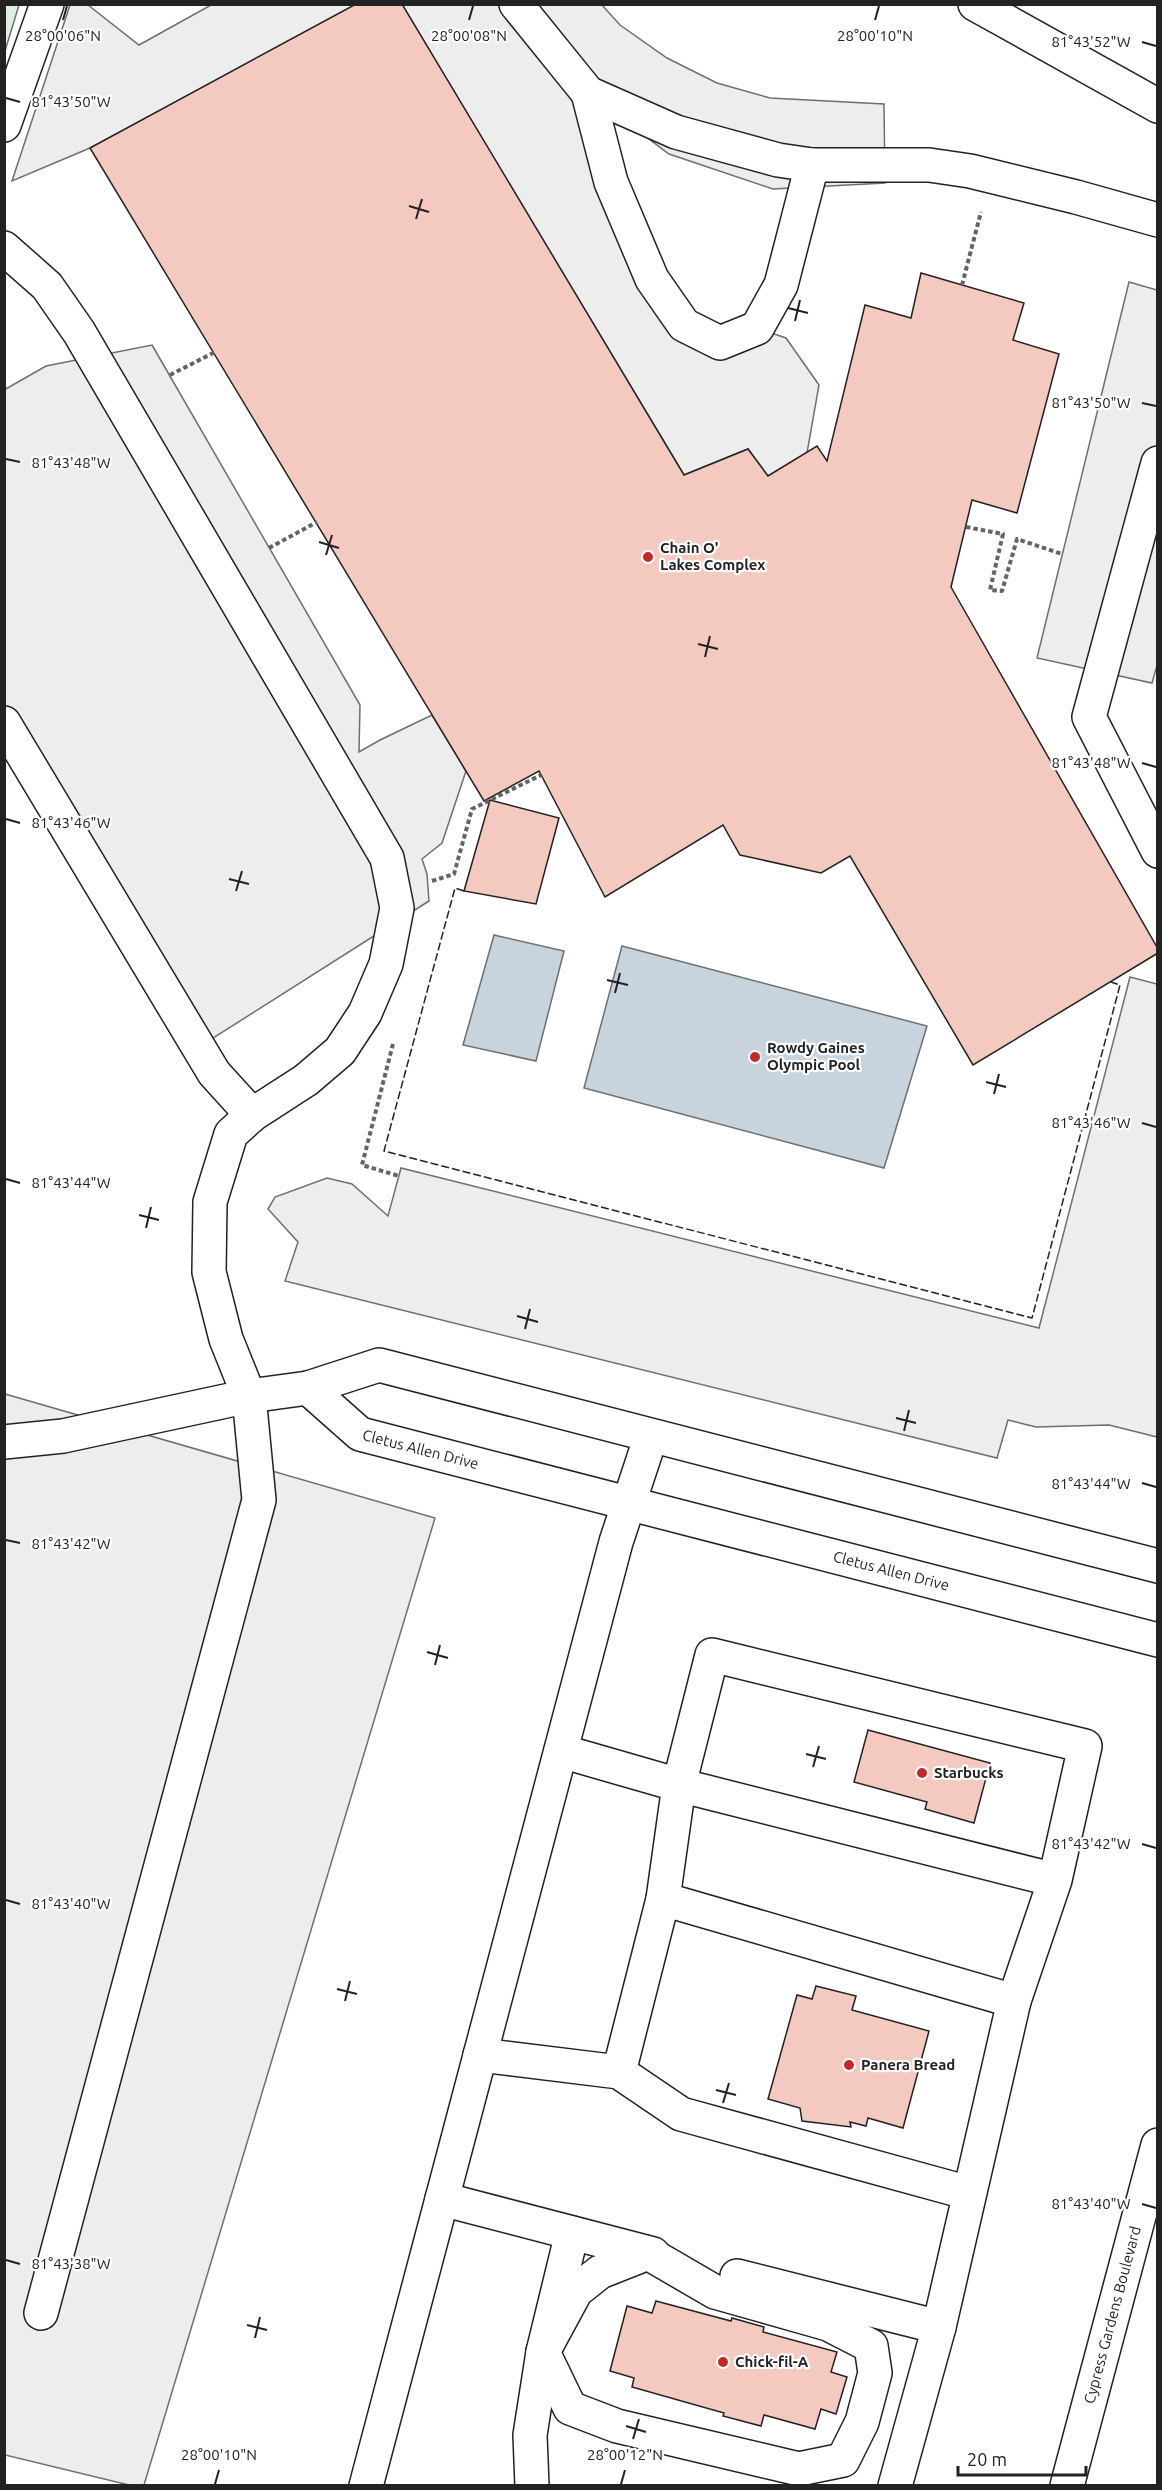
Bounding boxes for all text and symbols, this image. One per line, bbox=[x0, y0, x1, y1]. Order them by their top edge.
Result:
text: 28°00'06"N bbox=[25, 27, 101, 44]
text: 28°00'08"N bbox=[431, 27, 507, 44]
text: 28°00'10"N bbox=[837, 27, 913, 44]
text: 81°43'52"W bbox=[1051, 33, 1131, 50]
text: 81°43'50"W bbox=[31, 93, 111, 110]
text: 81°43'50"W bbox=[1051, 394, 1131, 411]
text: 81°43'48"W bbox=[31, 454, 111, 471]
place label: Chain O' Lakes Complex bbox=[660, 539, 765, 573]
marker: Chain O' Lakes Complex bbox=[641, 550, 655, 564]
text: 81°43'48"W bbox=[1051, 754, 1131, 771]
text: 81°43'46"W bbox=[31, 814, 111, 831]
place label: Rowdy Gaines Olympic Pool bbox=[767, 1039, 865, 1073]
marker: Rowdy Gaines Olympic Pool bbox=[748, 1050, 762, 1064]
text: 81°43'46"W bbox=[1051, 1114, 1131, 1131]
text: 81°43'44"W bbox=[31, 1174, 111, 1191]
street label: Cletus Allen Drive bbox=[361, 1426, 481, 1472]
text: 81°43'44"W bbox=[1051, 1475, 1131, 1492]
text: 81°43'42"W bbox=[31, 1535, 111, 1552]
street label: Cletus Allen Drive bbox=[831, 1547, 951, 1594]
place label: Starbucks bbox=[934, 1764, 1004, 1781]
marker: Starbucks bbox=[915, 1766, 929, 1780]
text: 81°43'42"W bbox=[1051, 1835, 1131, 1852]
text: 81°43'40"W bbox=[31, 1895, 111, 1912]
place label: Panera Bread bbox=[861, 2056, 955, 2073]
marker: Panera Bread bbox=[842, 2058, 856, 2072]
text: 81°43'40"W bbox=[1051, 2195, 1131, 2212]
street label: Cypress Gardens Boulevard bbox=[1080, 2224, 1144, 2406]
text: 81°43'38"W bbox=[31, 2255, 111, 2272]
place label: Chick-fil-A bbox=[735, 2353, 809, 2370]
marker: Chick-fil-A bbox=[716, 2355, 730, 2369]
scale bar bbox=[958, 2439, 1086, 2477]
text: 28°00'10"N bbox=[181, 2446, 257, 2463]
text: 28°00'12"N bbox=[587, 2446, 663, 2463]
text: 20 m bbox=[967, 2449, 1007, 2469]

